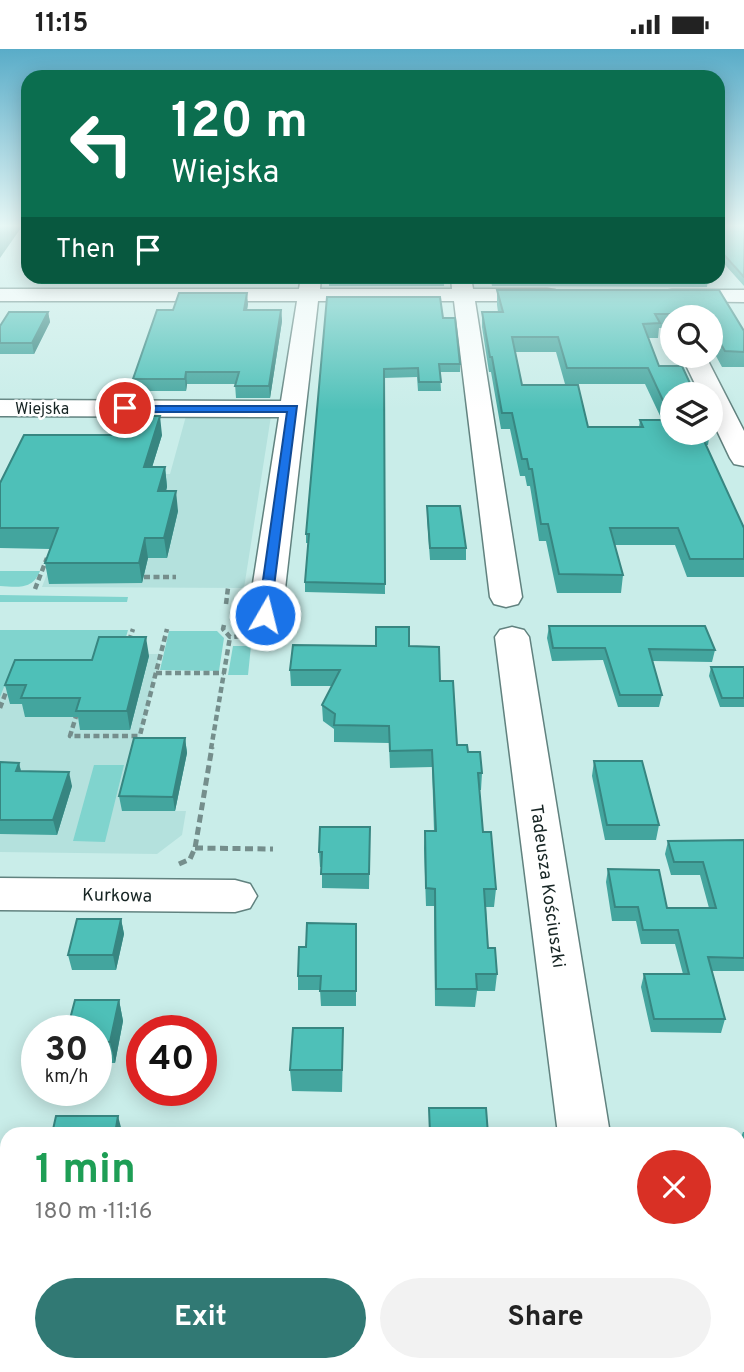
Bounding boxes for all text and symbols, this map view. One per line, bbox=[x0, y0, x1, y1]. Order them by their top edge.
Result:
text: 11:15 bbox=[35, 8, 88, 41]
text: 120 m bbox=[171, 93, 308, 155]
icon: left bbox=[56, 98, 147, 189]
text: Wiejska bbox=[171, 154, 279, 194]
icon: arrive bbox=[129, 231, 167, 269]
text: Then bbox=[56, 234, 115, 267]
map controls bbox=[660, 305, 723, 445]
button: search bbox=[660, 305, 723, 368]
pin bbox=[95, 378, 155, 438]
button: layers bbox=[660, 382, 723, 445]
icon: arrive bbox=[106, 389, 144, 427]
street label: Wiejska bbox=[15, 400, 69, 420]
position arrow bbox=[228, 578, 302, 652]
street label: Tadeusza Kościuszki bbox=[524, 803, 569, 969]
street label: Kurkowa bbox=[82, 884, 152, 909]
speed limit sign: 40 bbox=[126, 1015, 217, 1106]
text: 30 bbox=[45, 1029, 88, 1073]
text: km/h bbox=[45, 1066, 88, 1089]
text: 1 min bbox=[35, 1145, 136, 1198]
button: close bbox=[637, 1150, 711, 1224]
text: 180 m · 11:16 bbox=[35, 1198, 153, 1227]
button: Exit bbox=[35, 1278, 366, 1358]
button: Share bbox=[380, 1278, 711, 1358]

